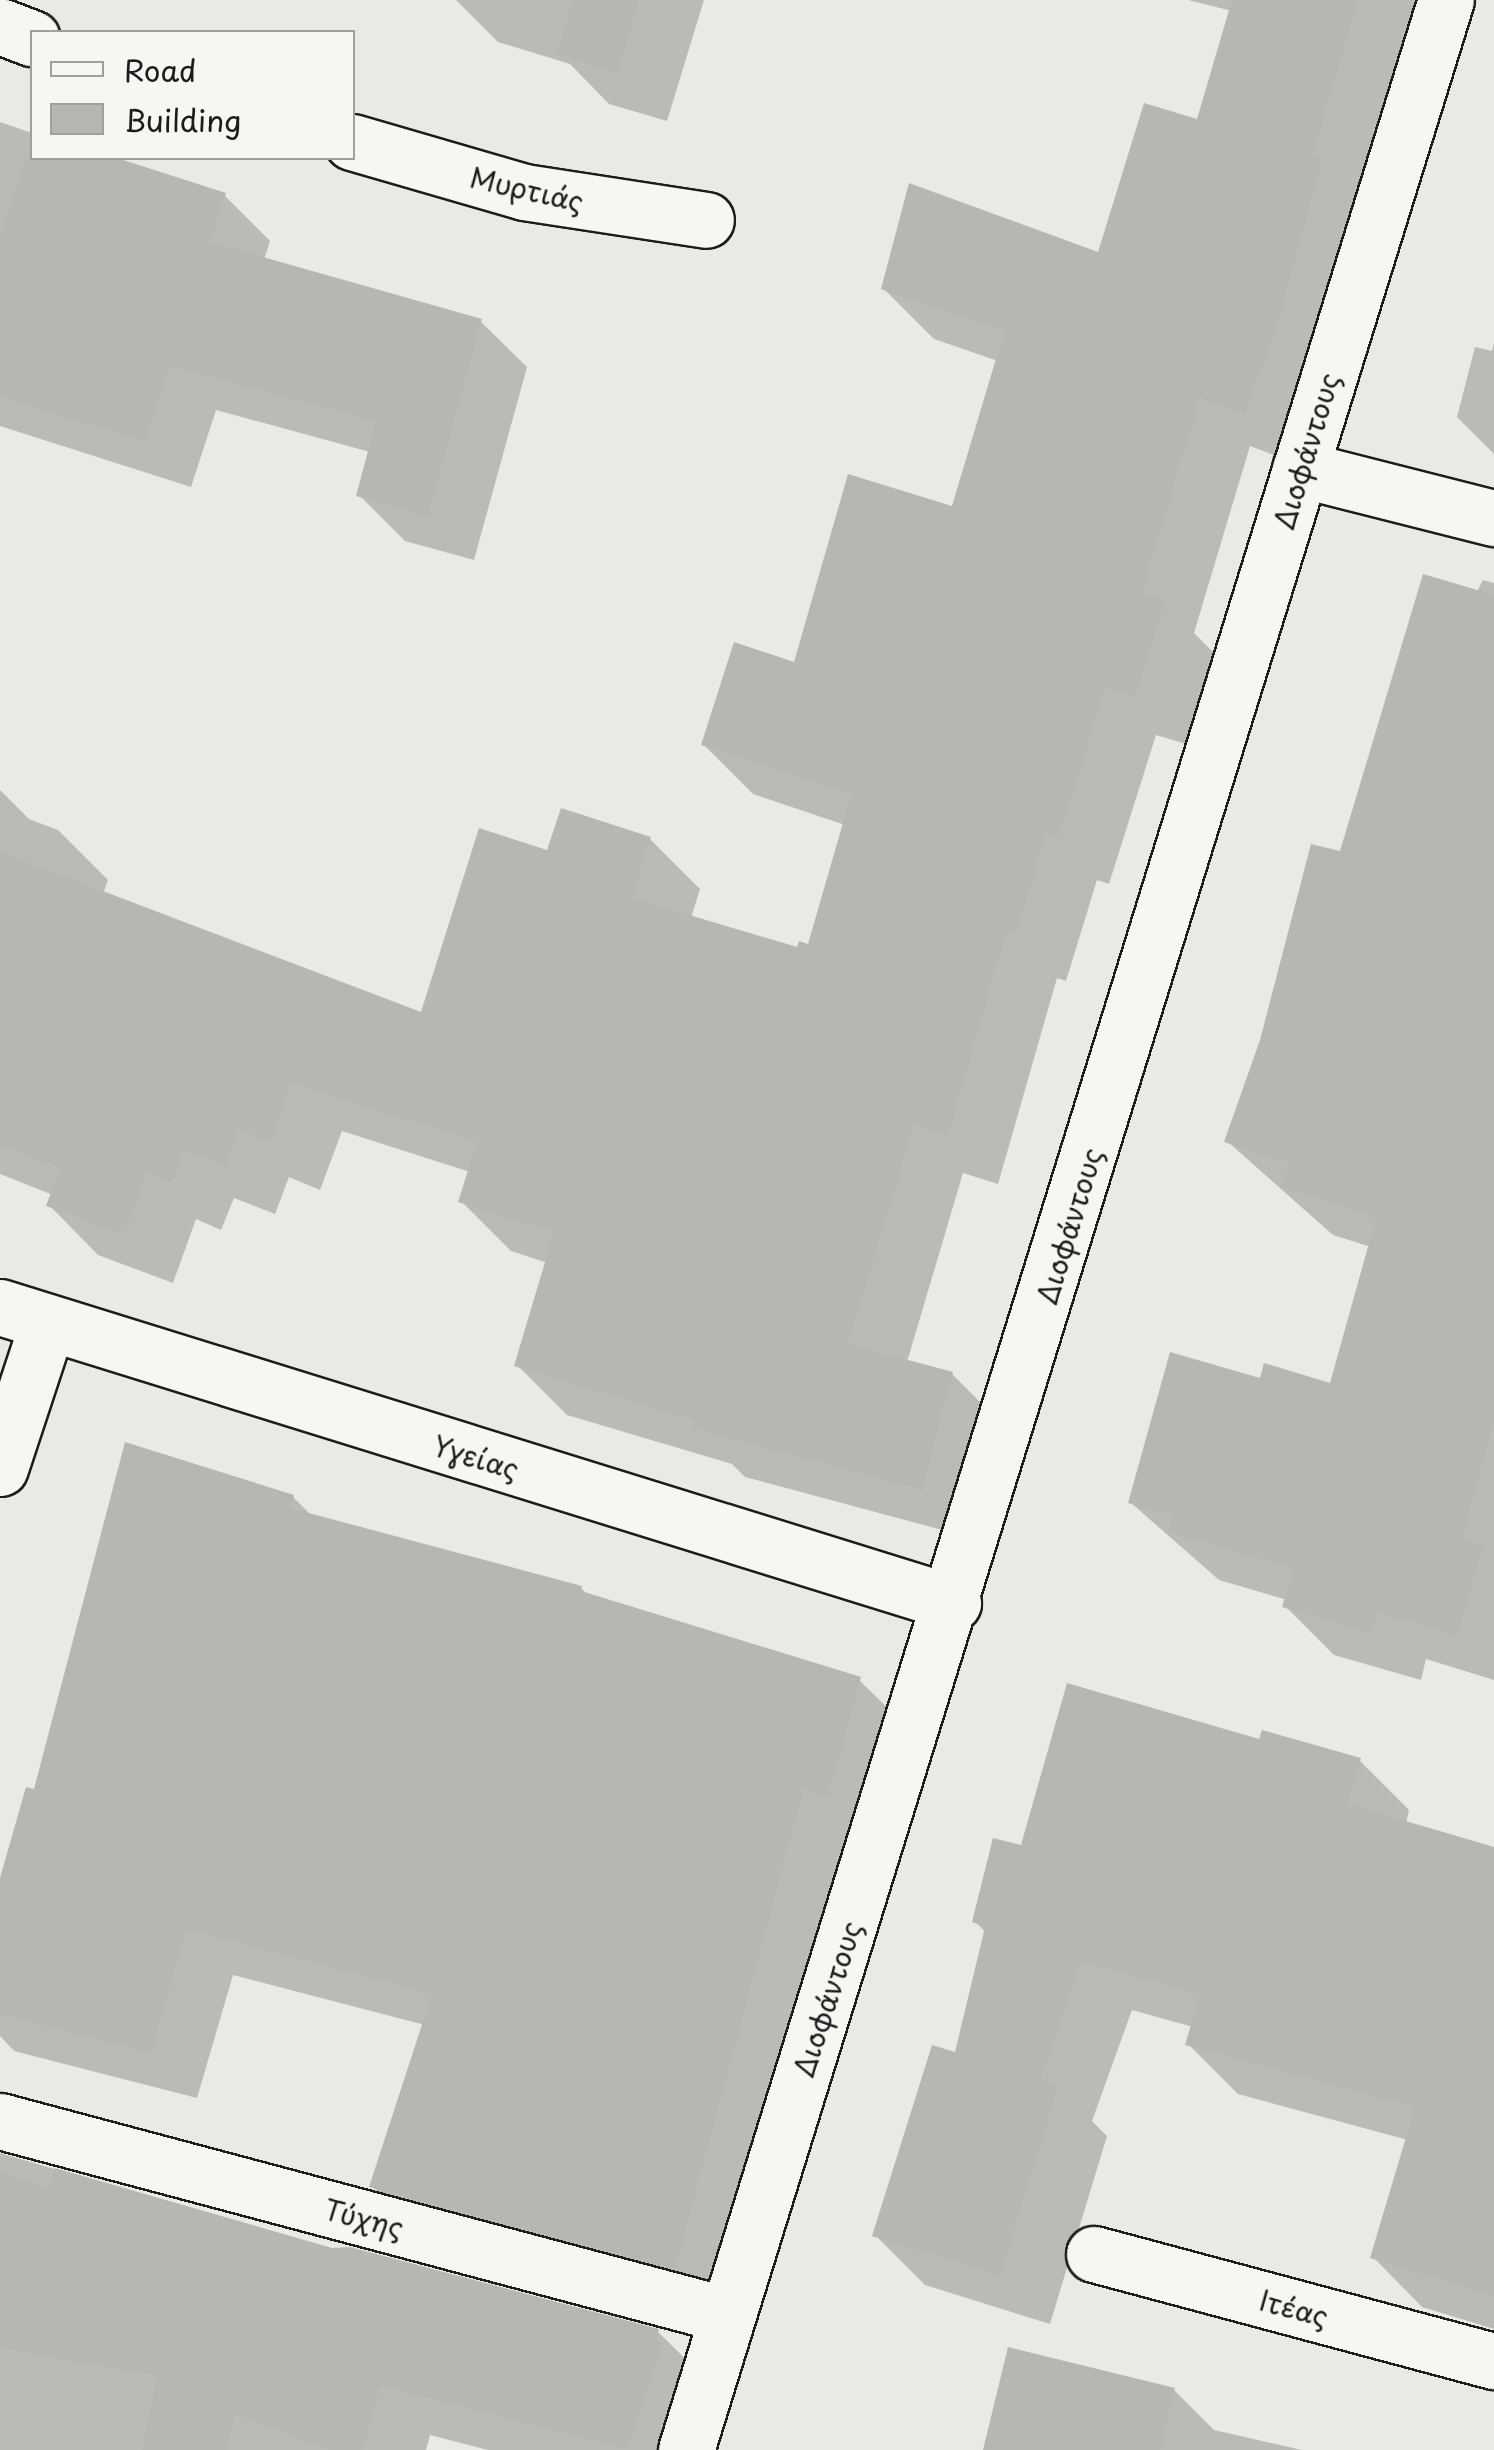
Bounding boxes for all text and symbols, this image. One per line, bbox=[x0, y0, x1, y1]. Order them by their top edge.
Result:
legend bbox=[30, 30, 355, 160]
text: Road bbox=[124, 47, 197, 92]
text: Building bbox=[124, 97, 241, 142]
street label: Μυρτιάς bbox=[467, 160, 587, 218]
street label: Διοφάντους bbox=[1266, 369, 1346, 533]
street label: Διοφάντους bbox=[1029, 1144, 1109, 1308]
street label: Υγείας bbox=[429, 1428, 523, 1486]
street label: Διοφάντους bbox=[786, 1917, 868, 2081]
street label: Τύχης bbox=[321, 2191, 407, 2245]
street label: Ιτέας bbox=[1256, 2283, 1332, 2333]

